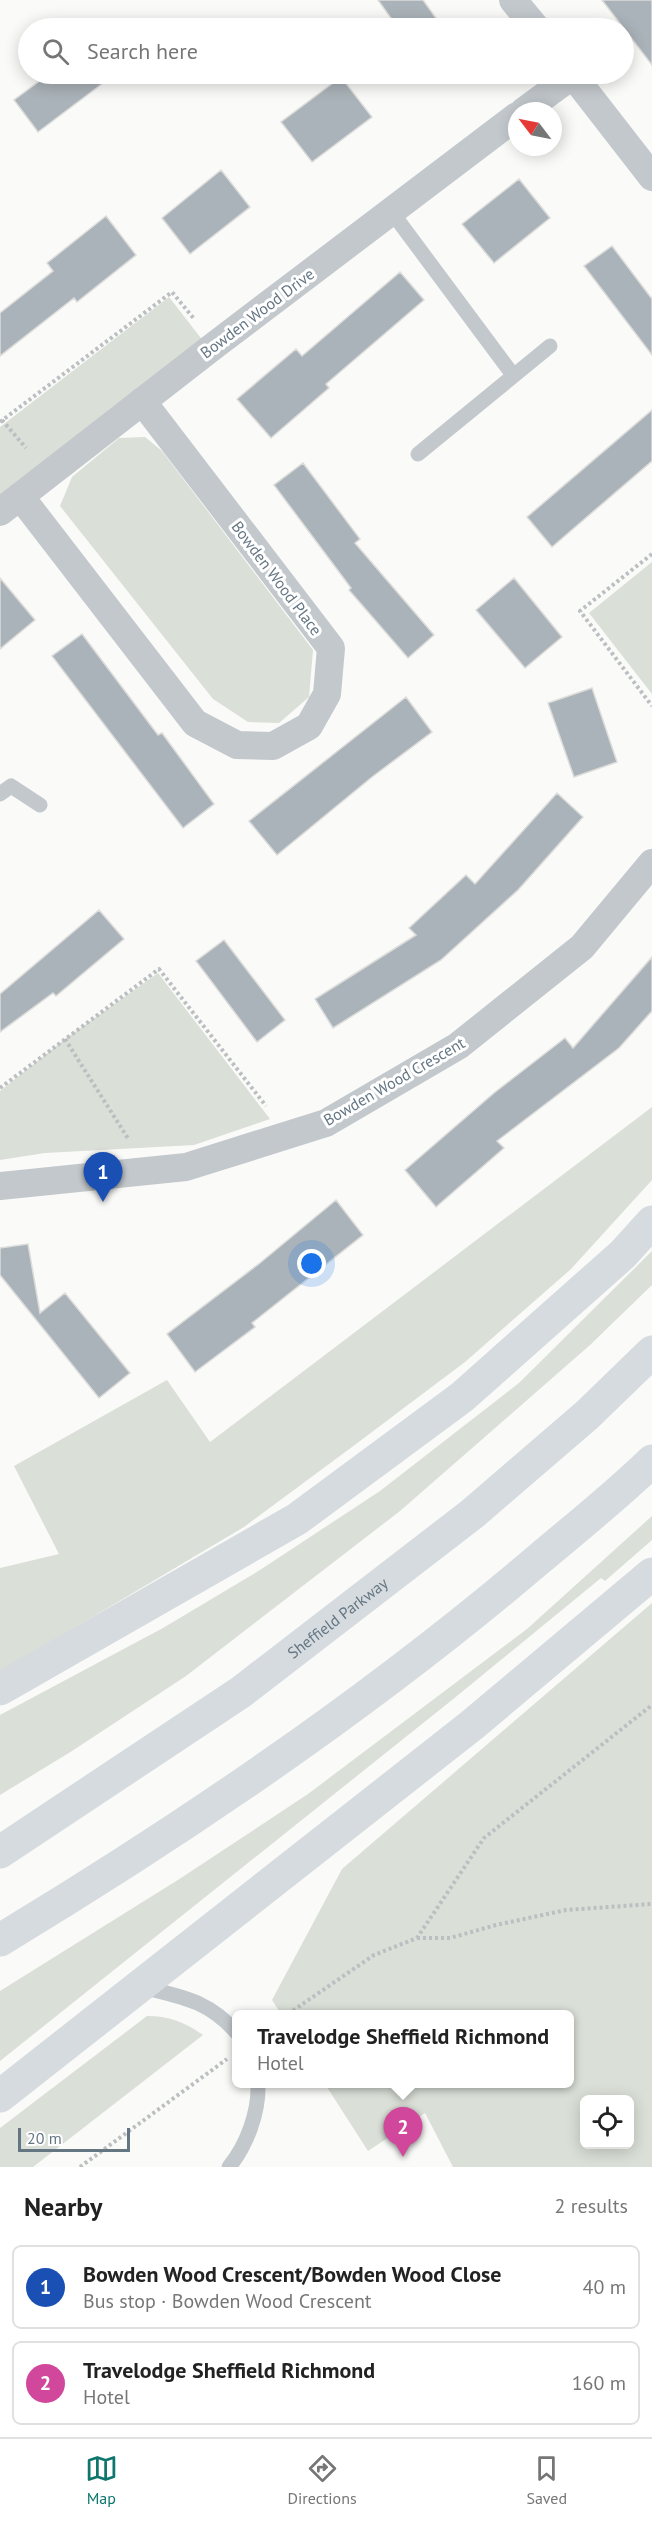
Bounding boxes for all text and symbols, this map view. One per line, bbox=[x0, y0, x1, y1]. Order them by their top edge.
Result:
search box bbox=[18, 18, 634, 84]
icon: search bbox=[39, 35, 72, 68]
text: Search here bbox=[87, 37, 198, 65]
north arrow bbox=[508, 102, 562, 156]
street label: Bowden Wood Drive bbox=[196, 264, 318, 362]
street label: Bowden Wood Place bbox=[227, 517, 327, 639]
street label: Bowden Wood Crescent bbox=[320, 1032, 469, 1130]
pin: 1 bbox=[84, 1152, 122, 1202]
your location bbox=[297, 1249, 326, 1278]
street label: Sheffield Parkway bbox=[283, 1572, 392, 1663]
popup bbox=[232, 2010, 574, 2088]
text: Travelodge Sheffield Richmond bbox=[257, 2022, 549, 2050]
text: Hotel bbox=[257, 2050, 304, 2076]
map controls bbox=[580, 2095, 634, 2149]
button: locate bbox=[580, 2095, 634, 2149]
pin: 2 bbox=[384, 2108, 422, 2157]
scale bar bbox=[18, 2125, 130, 2152]
text: 20 m bbox=[27, 2128, 62, 2148]
text: Nearby bbox=[24, 2190, 102, 2223]
text: 2 results bbox=[555, 2193, 628, 2219]
text: Bowden Wood Crescent/Bowden Wood Close bbox=[83, 2260, 501, 2288]
text: 1 bbox=[40, 2274, 51, 2300]
text: 40 m bbox=[583, 2274, 626, 2300]
text: Bus stop · Bowden Wood Crescent bbox=[83, 2288, 372, 2314]
text: Travelodge Sheffield Richmond bbox=[83, 2356, 375, 2384]
text: 2 bbox=[40, 2370, 51, 2396]
text: 160 m bbox=[572, 2370, 626, 2396]
text: Hotel bbox=[83, 2384, 130, 2410]
tab: Map bbox=[85, 2452, 118, 2508]
tab: Directions bbox=[288, 2452, 357, 2508]
tab: Saved bbox=[526, 2452, 567, 2508]

